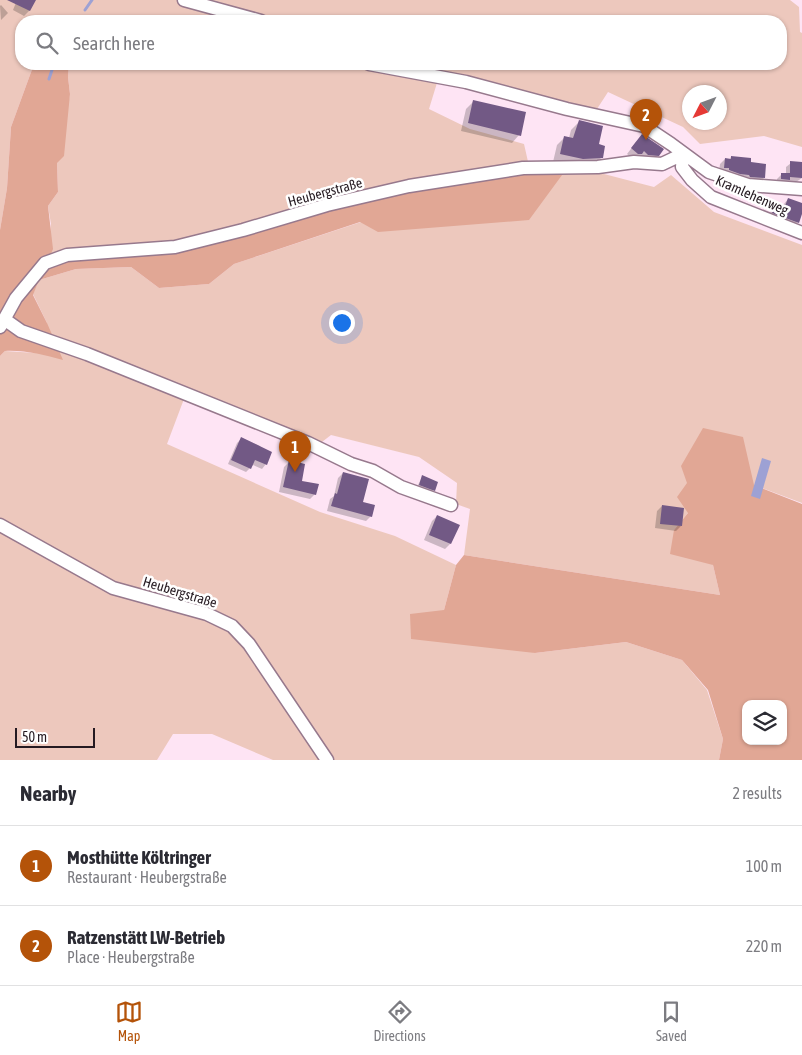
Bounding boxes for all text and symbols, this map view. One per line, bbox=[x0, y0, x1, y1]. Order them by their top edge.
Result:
search box bbox=[15, 15, 787, 70]
icon: search bbox=[33, 29, 61, 57]
text: Search here bbox=[73, 32, 155, 54]
north arrow bbox=[682, 85, 727, 130]
pin: 2 bbox=[630, 99, 662, 140]
street label: Kramlehenweg bbox=[713, 172, 791, 218]
street label: Heubergstraße bbox=[286, 174, 364, 210]
your location bbox=[329, 310, 355, 336]
pin: 1 bbox=[279, 431, 311, 472]
street label: Heubergstraße bbox=[141, 573, 219, 611]
map controls bbox=[742, 700, 787, 745]
button: layers bbox=[742, 700, 787, 745]
scale bar bbox=[15, 725, 95, 748]
text: 50 m bbox=[22, 729, 47, 745]
text: Nearby bbox=[20, 781, 76, 805]
text: 2 results bbox=[732, 784, 782, 802]
text: Mosthütte Költringer bbox=[67, 846, 211, 868]
text: 1 bbox=[32, 857, 40, 875]
text: 100 m bbox=[746, 857, 782, 875]
text: Restaurant · Heubergstraße bbox=[67, 868, 227, 886]
text: Ratzenstätt LW-Betrieb bbox=[67, 926, 225, 948]
text: 2 bbox=[32, 937, 40, 955]
text: 220 m bbox=[746, 937, 782, 955]
text: Place · Heubergstraße bbox=[67, 948, 195, 966]
tab: Map bbox=[115, 998, 143, 1044]
tab: Directions bbox=[373, 998, 426, 1044]
tab: Saved bbox=[656, 998, 687, 1044]

